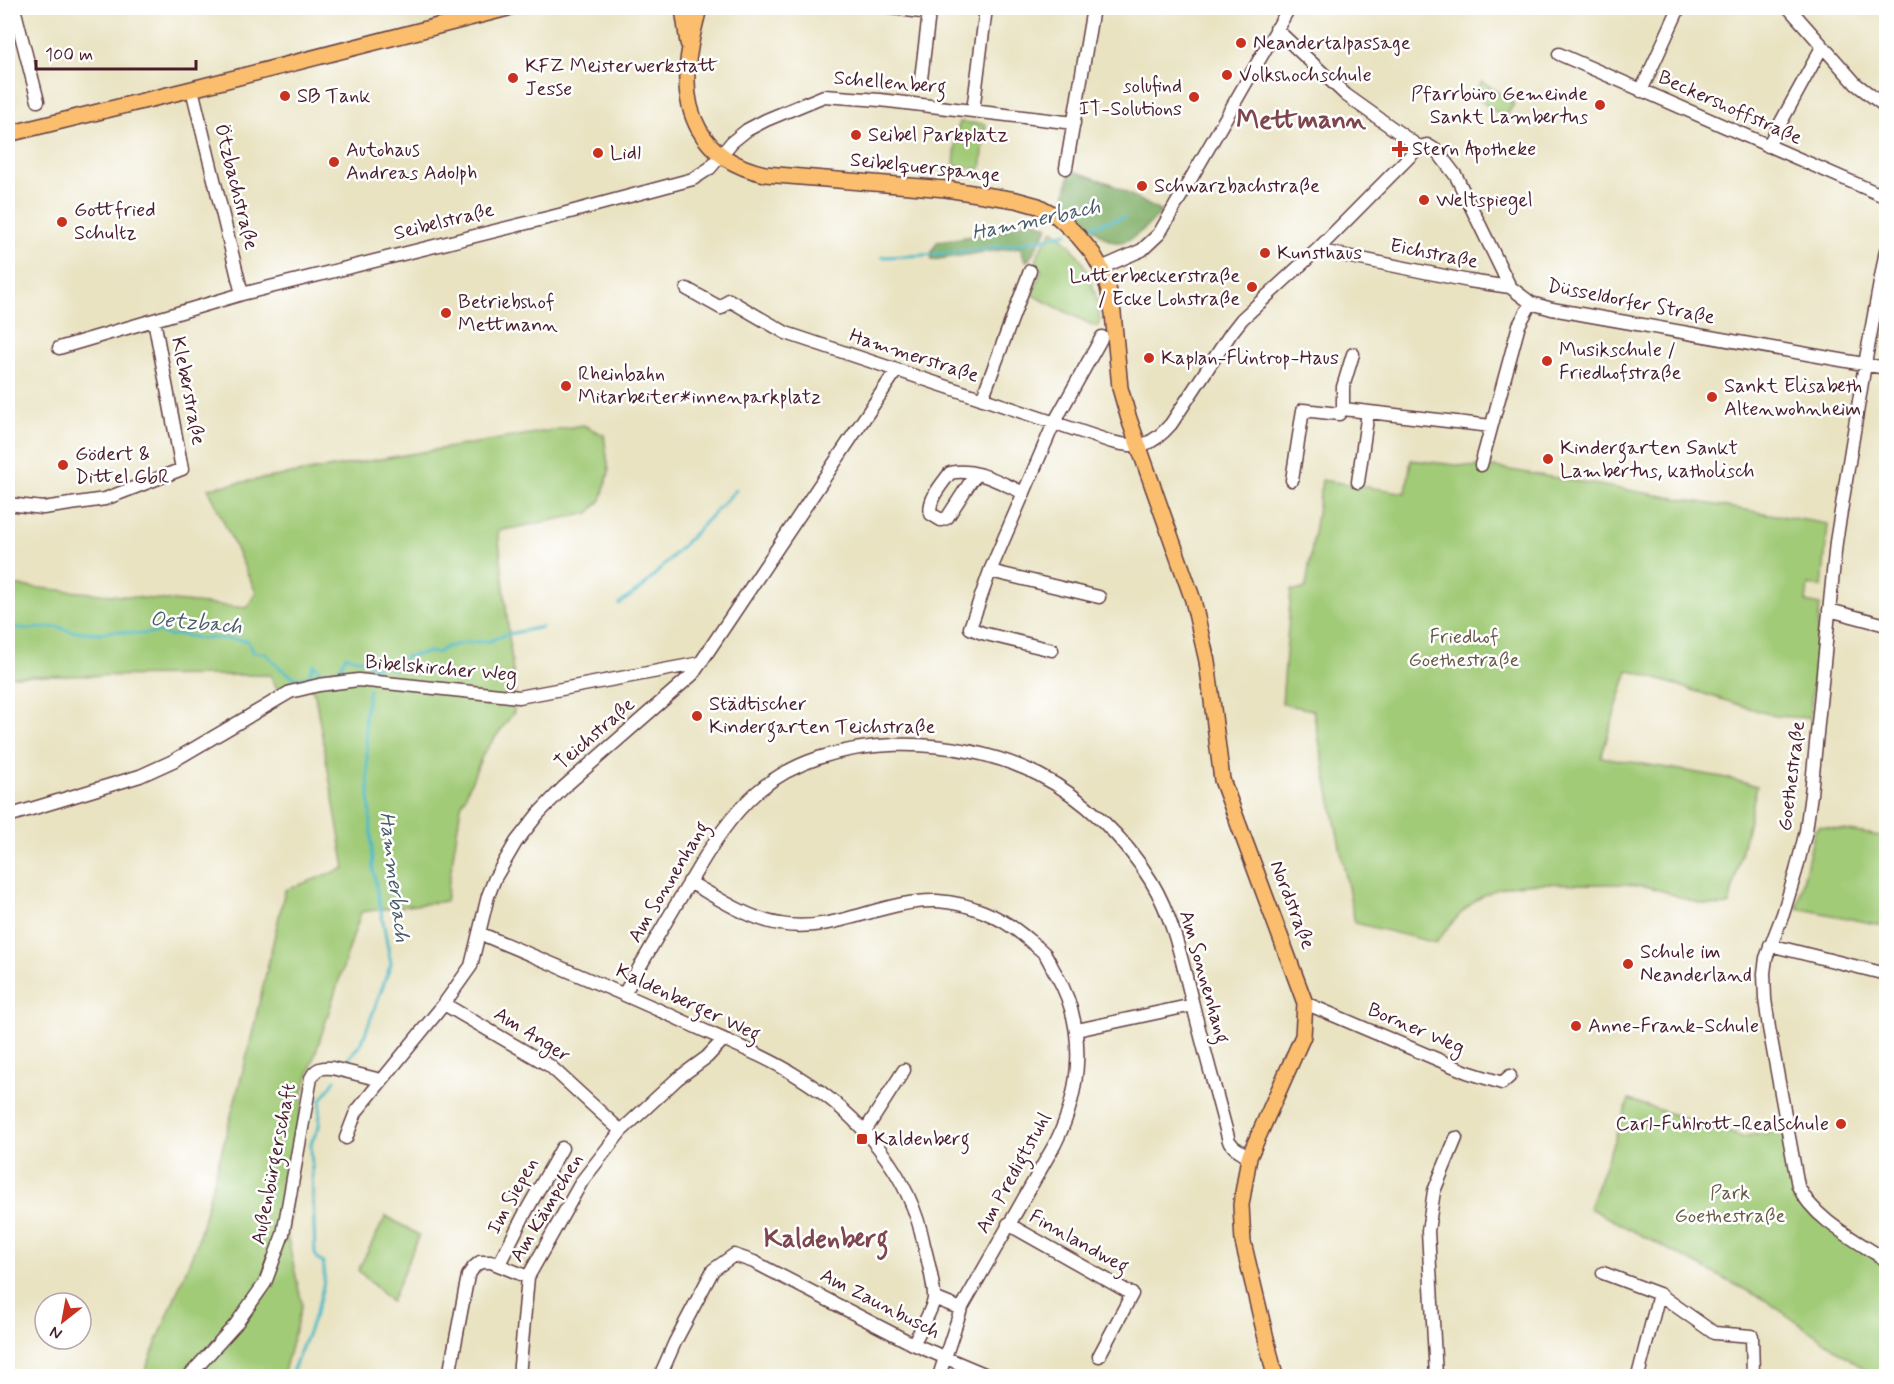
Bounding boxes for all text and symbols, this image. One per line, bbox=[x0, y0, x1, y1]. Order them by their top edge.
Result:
place label: Neandertalpassage bbox=[1253, 30, 1411, 57]
scale bar bbox=[36, 33, 196, 71]
marker: Neandertalpassage bbox=[1234, 36, 1248, 50]
text: 100 m bbox=[45, 43, 93, 67]
place label: KFZ Meisterwerkstatt Jesse bbox=[525, 53, 719, 103]
place label: Volkshochschule bbox=[1239, 62, 1372, 89]
street label: Beckershoffstraße bbox=[1654, 64, 1806, 152]
street label: Schellenberg bbox=[832, 65, 947, 103]
marker: Volkshochschule bbox=[1220, 68, 1234, 82]
marker: KFZ Meisterwerkstatt Jesse bbox=[506, 71, 520, 85]
place label: solufind IT-Solutions bbox=[1079, 73, 1182, 123]
place label: Pfarrbüro Gemeinde Sankt Lambertus bbox=[1411, 81, 1588, 131]
place label: SB Tank bbox=[297, 83, 371, 110]
marker: SB Tank bbox=[278, 89, 292, 103]
marker: solufind IT-Solutions bbox=[1187, 90, 1201, 104]
marker: Pfarrbüro Gemeinde Sankt Lambertus bbox=[1593, 98, 1607, 112]
district label: Mettmann bbox=[1236, 104, 1366, 138]
street label: Ötzbachstraße bbox=[207, 121, 265, 253]
place label: Seibel Parkplatz bbox=[868, 122, 1008, 149]
marker: Seibel Parkplatz bbox=[849, 128, 863, 142]
place label: Stern Apotheke bbox=[1412, 136, 1536, 164]
place label: Autohaus Andreas Adolph bbox=[346, 137, 478, 187]
place label: Lidl bbox=[610, 140, 641, 167]
marker: Stern Apotheke bbox=[1393, 142, 1407, 156]
marker: Lidl bbox=[591, 146, 605, 160]
street label: Seibelquerspange bbox=[849, 147, 1002, 189]
marker: Autohaus Andreas Adolph bbox=[327, 155, 341, 169]
place label: Schwarzbachstraße bbox=[1154, 173, 1320, 200]
marker: Schwarzbachstraße bbox=[1135, 179, 1149, 193]
place label: Weltspiegel bbox=[1436, 187, 1533, 215]
water label: Hammerbach bbox=[969, 193, 1103, 247]
marker: Weltspiegel bbox=[1417, 193, 1431, 207]
street label: Seibelstraße bbox=[391, 196, 497, 248]
place label: Gottfried Schultz bbox=[74, 197, 156, 247]
marker: Gottfried Schultz bbox=[55, 215, 69, 229]
street label: Eichstraße bbox=[1388, 232, 1481, 276]
place label: Kunsthaus bbox=[1277, 240, 1362, 267]
marker: Kunsthaus bbox=[1258, 246, 1272, 260]
place label: Lutterbeckerstraße / Ecke Lohstraße bbox=[1069, 263, 1240, 313]
street label: Düsseldorfer Straße bbox=[1545, 273, 1717, 332]
marker: Lutterbeckerstraße / Ecke Lohstraße bbox=[1245, 280, 1259, 294]
place label: Betriebshof Mettmann bbox=[458, 289, 558, 339]
marker: Betriebshof Mettmann bbox=[439, 306, 453, 320]
street label: Hammerstraße bbox=[846, 322, 982, 390]
street label: Kleberstraße bbox=[164, 334, 212, 448]
place label: Musikschule / Friedhofstraße bbox=[1559, 337, 1682, 387]
place label: Kaplan-Flintrop-Haus bbox=[1161, 345, 1339, 372]
marker: Kaplan-Flintrop-Haus bbox=[1142, 351, 1156, 365]
marker: Musikschule / Friedhofstraße bbox=[1540, 354, 1554, 368]
place label: Rheinbahn Mitarbeiter*innenparkplatz bbox=[578, 361, 821, 411]
place label: Sankt Elisabeth Altenwohnheim bbox=[1724, 373, 1862, 423]
marker: Rheinbahn Mitarbeiter*innenparkplatz bbox=[559, 379, 573, 393]
marker: Sankt Elisabeth Altenwohnheim bbox=[1705, 390, 1719, 404]
place label: Kindergarten Sankt Lambertus, katholisch bbox=[1560, 435, 1755, 485]
place label: Gödert & Dittel GbR bbox=[75, 441, 170, 491]
marker: Kindergarten Sankt Lambertus, katholisch bbox=[1541, 452, 1555, 466]
marker: Gödert & Dittel GbR bbox=[56, 458, 70, 472]
water label: Oetzbach bbox=[149, 605, 243, 641]
park label: Friedhof Goethestraße bbox=[1409, 624, 1520, 674]
street label: Bibelskircher Weg bbox=[364, 649, 518, 690]
street label: Teichstraße bbox=[549, 691, 641, 776]
place label: Städtischer Kindergarten Teichstraße bbox=[709, 691, 935, 743]
marker: Städtischer Kindergarten Teichstraße bbox=[690, 709, 704, 723]
street label: Goethestraße bbox=[1772, 719, 1812, 833]
water label: Hammerbach bbox=[372, 810, 416, 944]
street label: Am Sonnenhang bbox=[622, 816, 718, 949]
street label: Nordstraße bbox=[1263, 857, 1321, 953]
street label: Am Sonnenhang bbox=[1170, 907, 1236, 1047]
place label: Schule im Neanderland bbox=[1640, 939, 1752, 989]
marker: Schule im Neanderland bbox=[1621, 957, 1635, 971]
street label: Kaldenberger Weg bbox=[610, 958, 765, 1050]
street label: Borner Weg bbox=[1363, 996, 1469, 1062]
street label: Am Anger bbox=[488, 1001, 576, 1070]
place label: Anne-Frank-Schule bbox=[1588, 1013, 1759, 1040]
marker: Anne-Frank-Schule bbox=[1569, 1019, 1583, 1033]
street label: Außenbürgerschaft bbox=[245, 1081, 305, 1248]
street label: Am Predigtstuhl bbox=[970, 1108, 1060, 1239]
place label: Carl-Fuhlrott-Realschule bbox=[1616, 1111, 1829, 1138]
marker: Carl-Fuhlrott-Realschule bbox=[1834, 1117, 1848, 1131]
place label: Kaldenberg bbox=[874, 1126, 970, 1155]
marker: Kaldenberg bbox=[855, 1132, 869, 1146]
street label: Am Kämpchen bbox=[504, 1149, 590, 1267]
street label: Im Siepen bbox=[481, 1153, 545, 1239]
park label: Park Goethestraße bbox=[1675, 1180, 1786, 1230]
street label: Finnlandweg bbox=[1023, 1203, 1134, 1282]
district label: Kaldenberg bbox=[764, 1223, 888, 1260]
street label: Am Zaunbusch bbox=[815, 1262, 945, 1346]
north arrow bbox=[33, 1291, 93, 1351]
text: N bbox=[46, 1321, 66, 1344]

